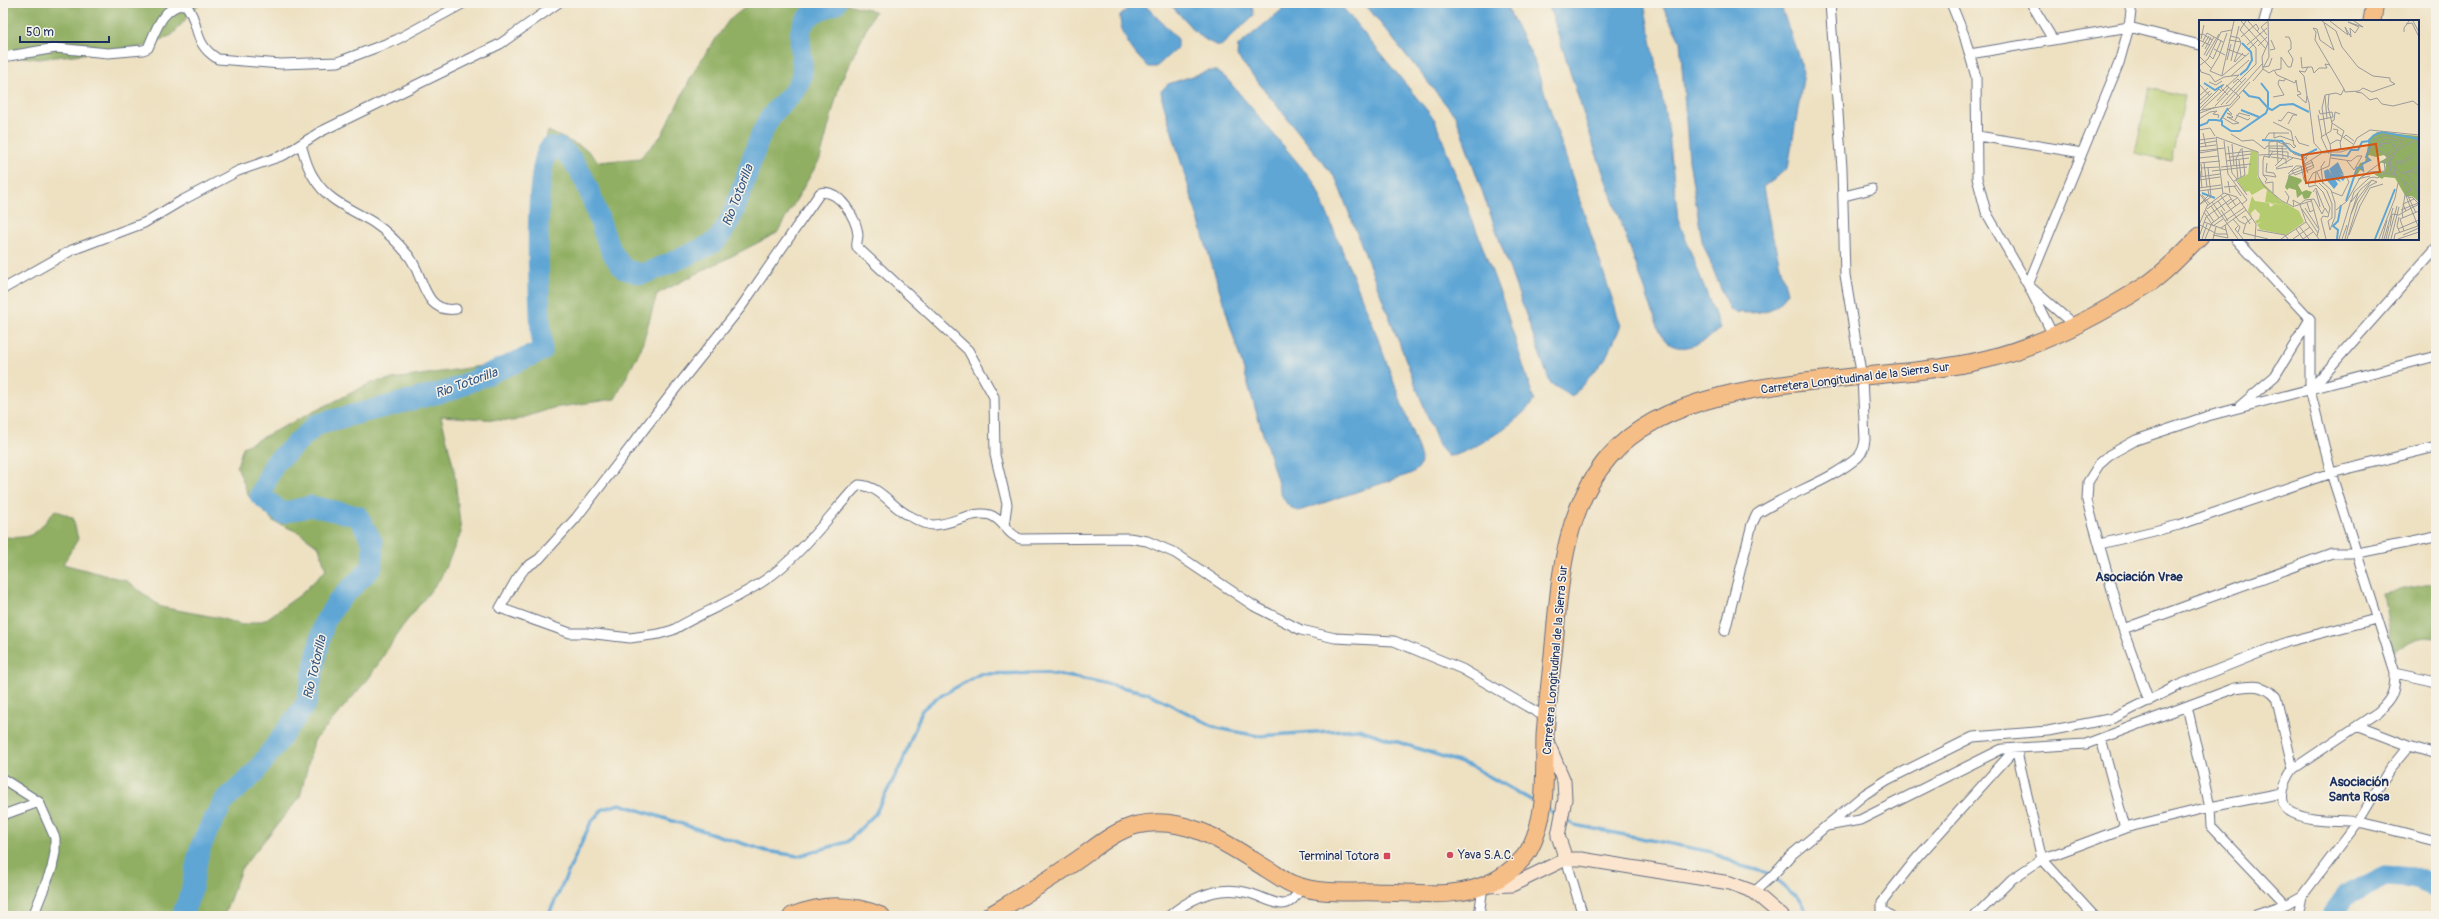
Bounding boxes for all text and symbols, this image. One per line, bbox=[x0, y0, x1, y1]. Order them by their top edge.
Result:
scale bar bbox=[20, 18, 109, 44]
inset map bbox=[2199, 20, 2419, 240]
text: 50 m bbox=[26, 25, 54, 40]
water label: Rio Totorilla bbox=[719, 161, 757, 228]
street label: Carretera Longitudinal de la Sierra Sur bbox=[1760, 359, 1951, 398]
water label: Rio Totorilla bbox=[433, 364, 500, 402]
street label: Carretera Longitudinal de la Sierra Sur bbox=[1540, 564, 1571, 755]
district label: Asociación Vrae bbox=[2095, 569, 2183, 585]
water label: Rio Totorilla bbox=[300, 633, 330, 701]
district label: Asociación Santa Rosa bbox=[2329, 774, 2389, 805]
place label: Yava S.A.C. bbox=[1457, 848, 1514, 863]
place label: Terminal Totora bbox=[1299, 849, 1379, 864]
marker: Yava S.A.C. bbox=[1445, 850, 1455, 860]
marker: Terminal Totora bbox=[1382, 851, 1392, 861]

